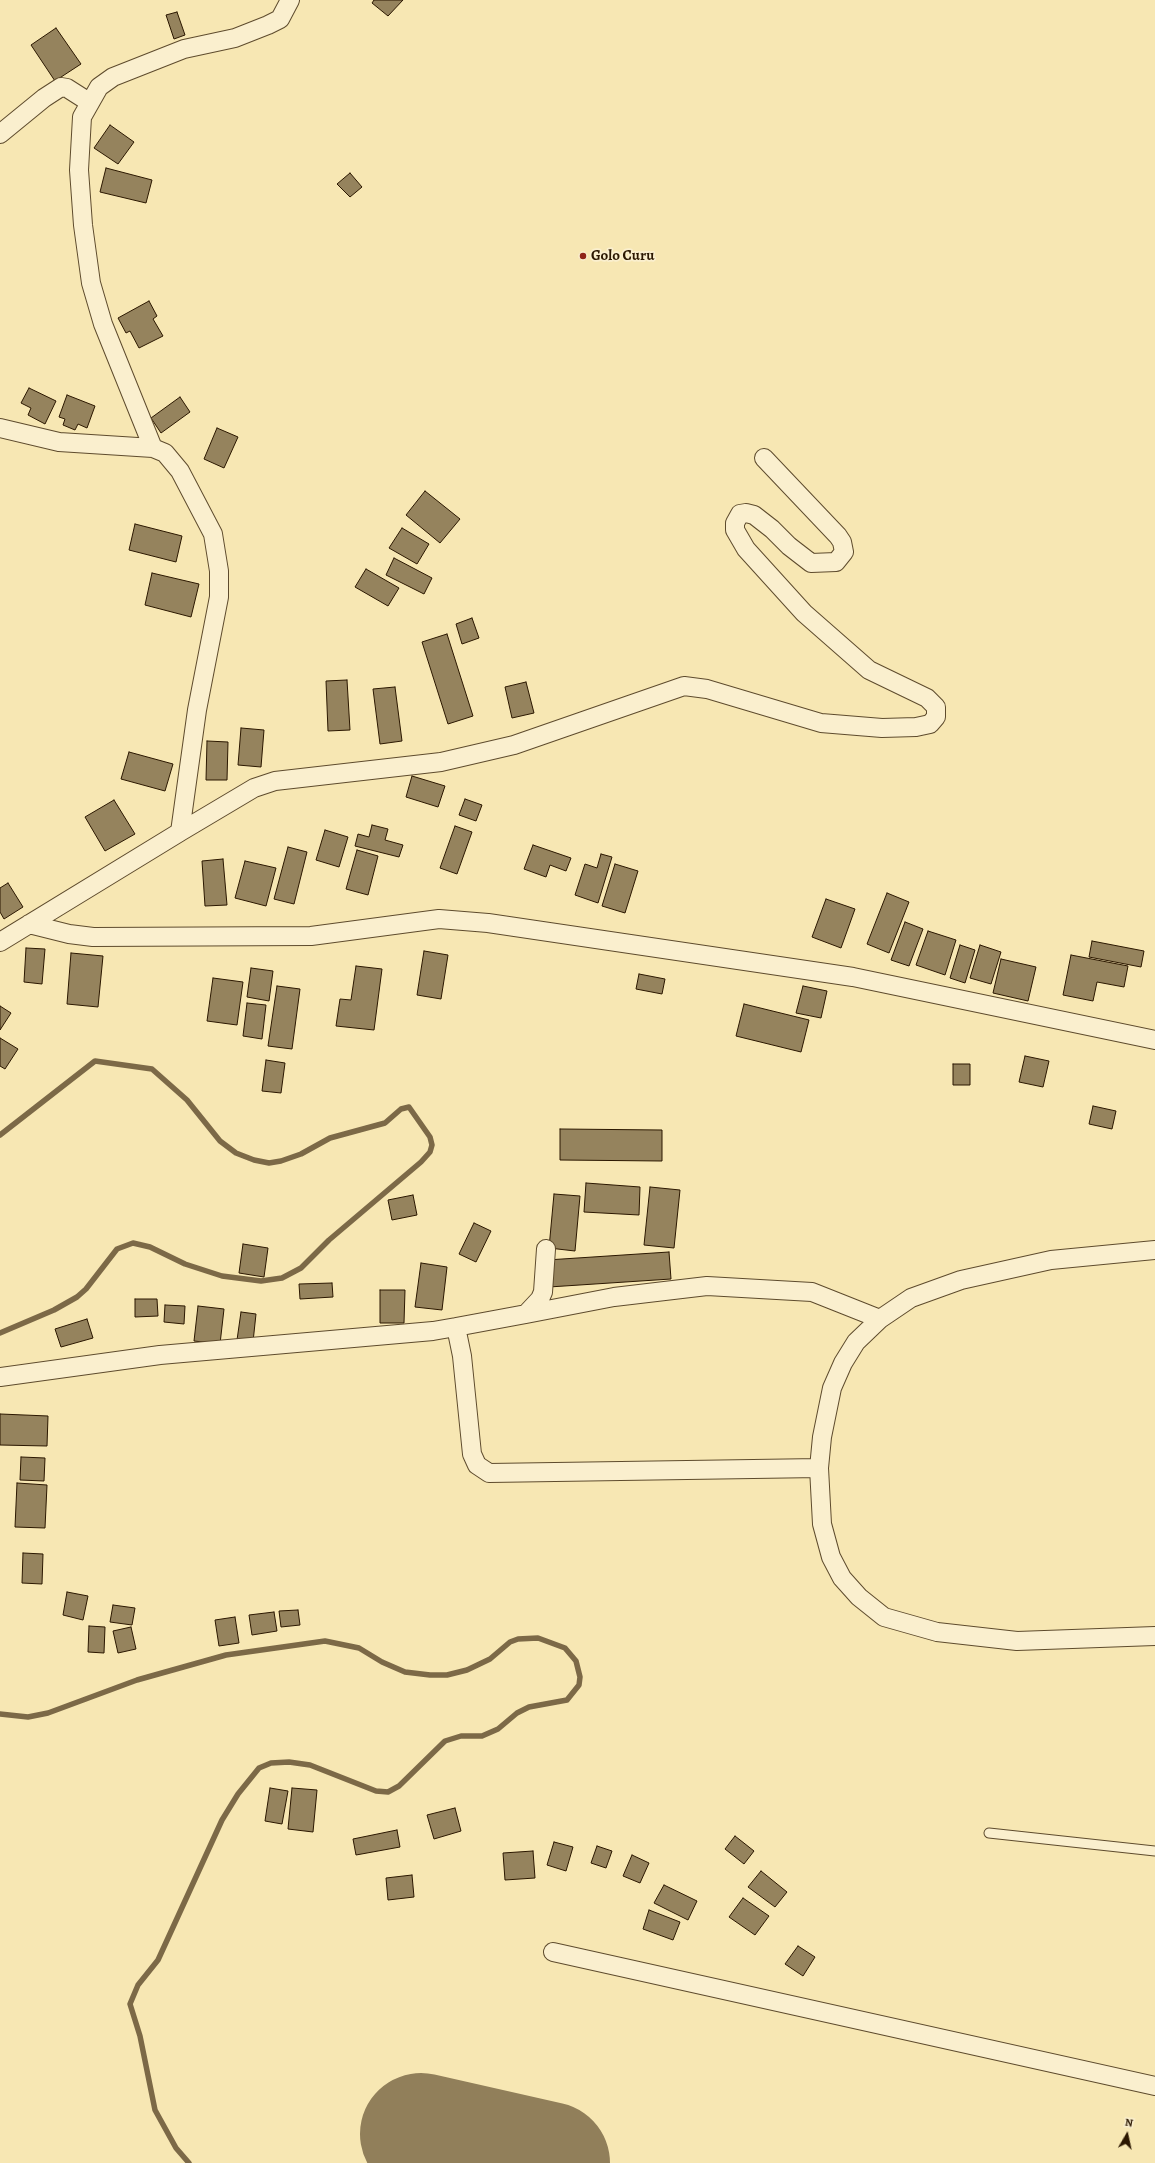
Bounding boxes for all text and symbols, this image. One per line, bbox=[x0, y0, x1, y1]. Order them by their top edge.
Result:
place label: Golo Curu bbox=[591, 247, 654, 265]
marker: Golo Curu bbox=[578, 251, 588, 261]
north arrow bbox=[1107, 2115, 1147, 2155]
text: N bbox=[1124, 2115, 1134, 2131]

